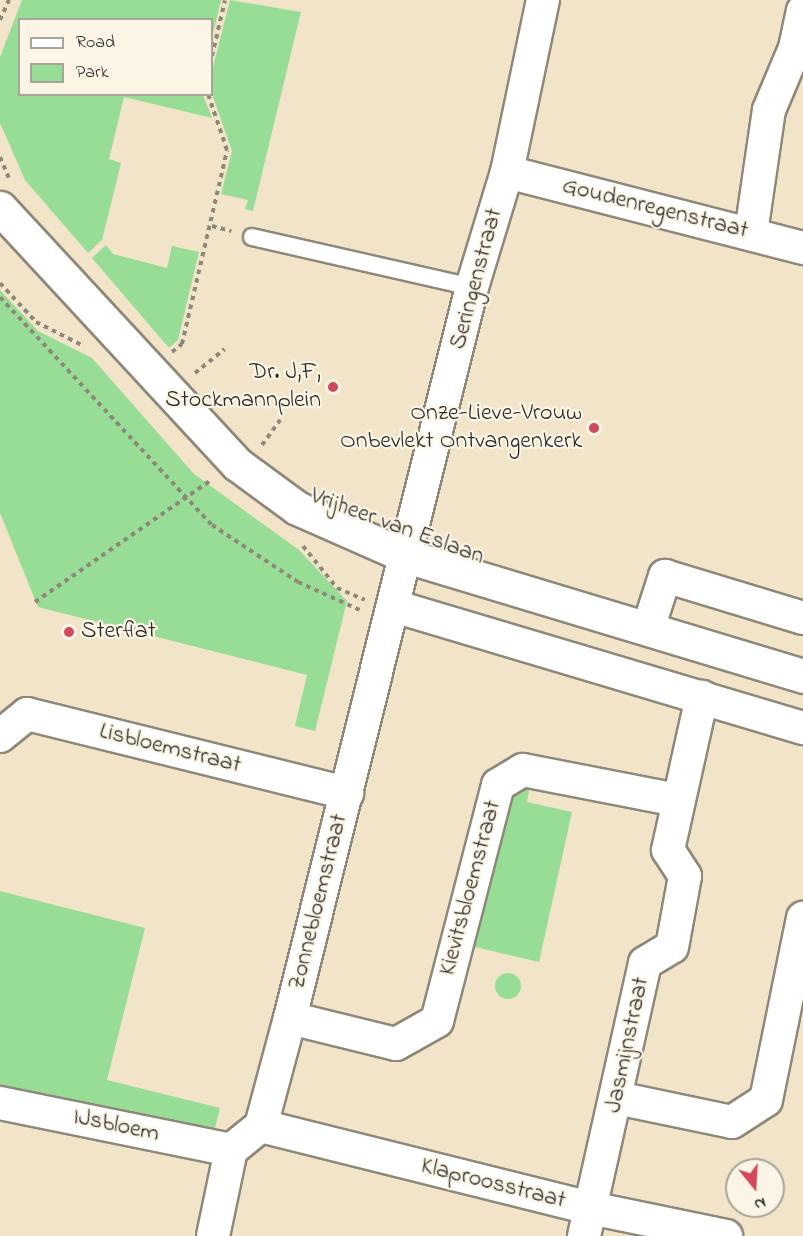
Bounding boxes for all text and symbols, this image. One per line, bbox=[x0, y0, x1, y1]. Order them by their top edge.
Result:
legend bbox=[18, 18, 213, 96]
text: Road bbox=[76, 30, 115, 56]
text: Park bbox=[76, 60, 109, 86]
street label: Goudenregenstraat bbox=[559, 172, 751, 246]
street label: Seringenstraat bbox=[444, 205, 510, 353]
place label: Dr. J,F, Stockmannplein bbox=[165, 359, 321, 415]
marker: Dr. J,F, Stockmannplein bbox=[326, 380, 340, 394]
place label: Onze-Lieve-Vrouw Onbevlekt Ontvangenkerk bbox=[340, 400, 582, 456]
marker: Onze-Lieve-Vrouw Onbevlekt Ontvangenkerk bbox=[587, 421, 601, 435]
street label: Vrijheer van Eslaan bbox=[306, 482, 488, 572]
place label: Sterflat bbox=[81, 618, 156, 646]
marker: Sterflat bbox=[62, 625, 76, 639]
street label: Lisbloemstraat bbox=[96, 717, 244, 781]
street label: Kievitsbloemstraat bbox=[434, 797, 508, 979]
street label: Zonnebloemstraat bbox=[283, 811, 355, 993]
street label: Jasmijnstraat bbox=[600, 974, 656, 1116]
street label: IJsbloem bbox=[70, 1103, 162, 1149]
street label: Klaproosstraat bbox=[418, 1152, 568, 1216]
north arrow bbox=[725, 1158, 785, 1218]
text: N bbox=[751, 1190, 769, 1216]

